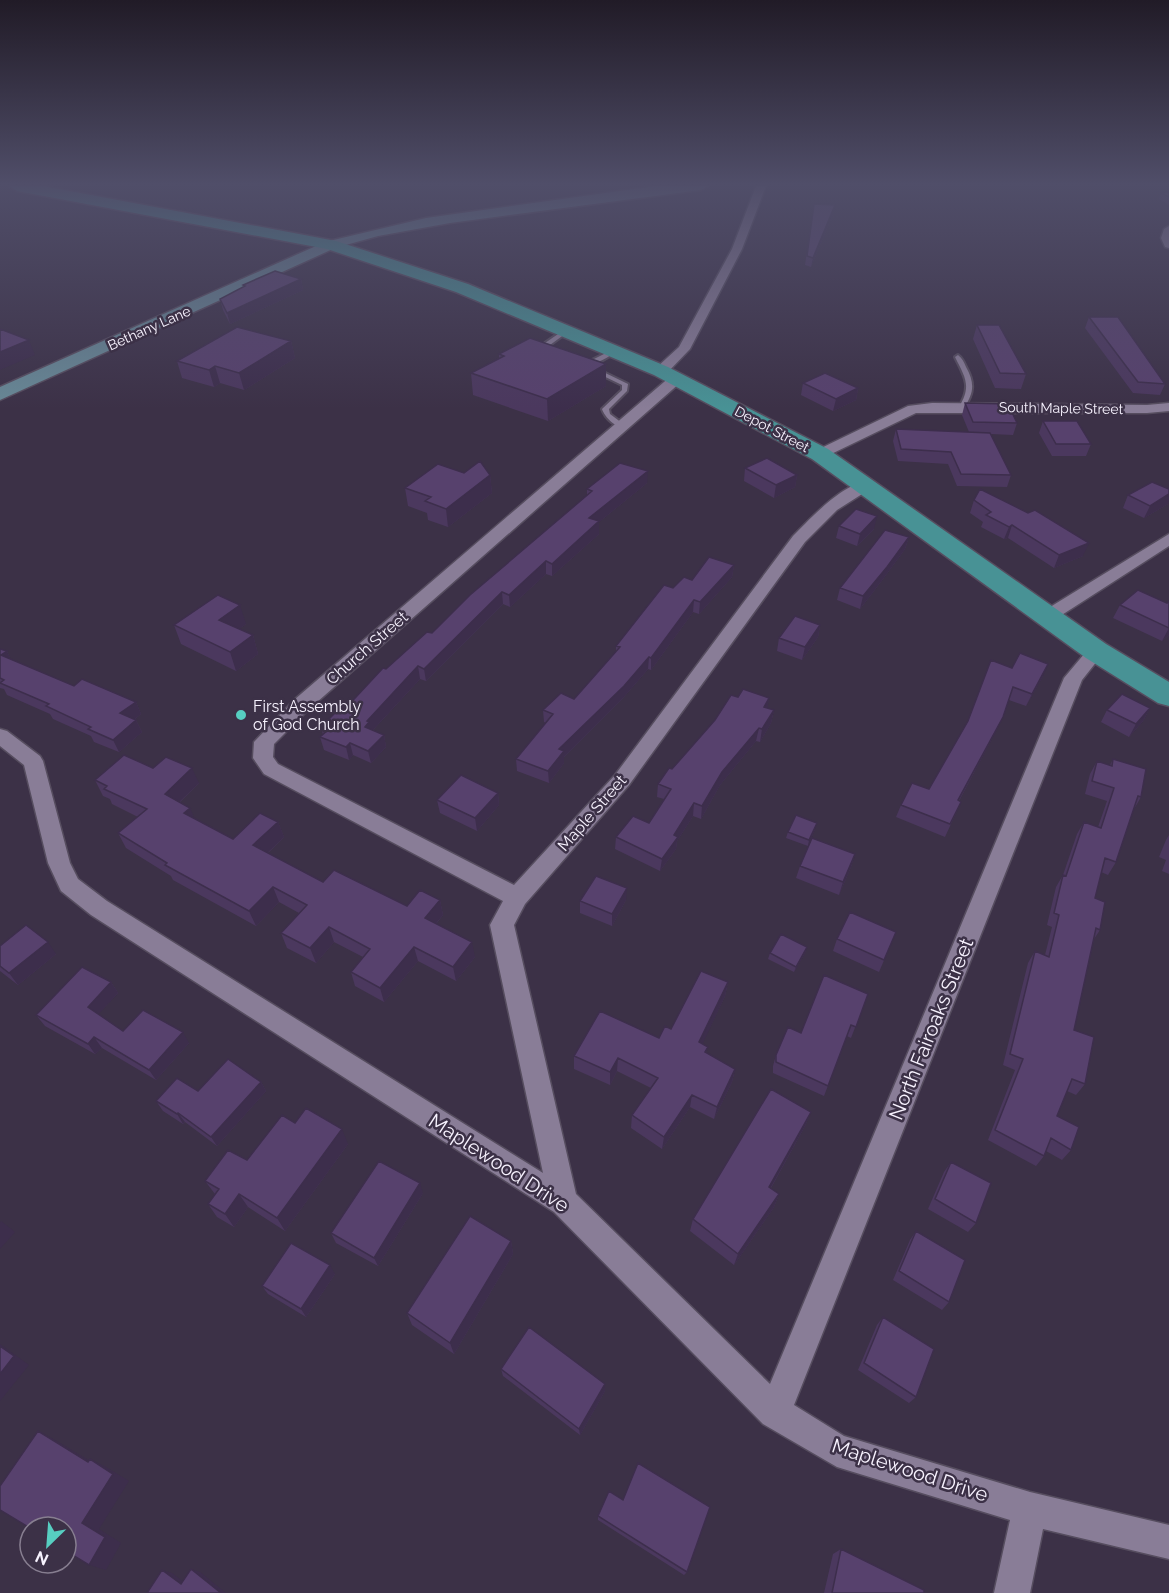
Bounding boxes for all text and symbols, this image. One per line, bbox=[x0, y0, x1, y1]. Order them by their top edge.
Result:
street label: Bethany Lane bbox=[105, 303, 193, 353]
street label: South Maple Street bbox=[999, 399, 1124, 417]
street label: Depot Street bbox=[732, 403, 812, 455]
street label: Church Street bbox=[322, 607, 412, 689]
place label: First Assembly of God Church bbox=[253, 697, 361, 734]
marker: First Assembly of God Church bbox=[234, 708, 248, 722]
street label: Maple Street bbox=[554, 771, 631, 855]
street label: North Fairoaks Street bbox=[884, 934, 979, 1123]
street label: Maplewood Drive bbox=[424, 1109, 574, 1217]
street label: Maplewood Drive bbox=[829, 1433, 991, 1507]
north arrow bbox=[18, 1515, 78, 1575]
text: N bbox=[32, 1547, 51, 1569]

